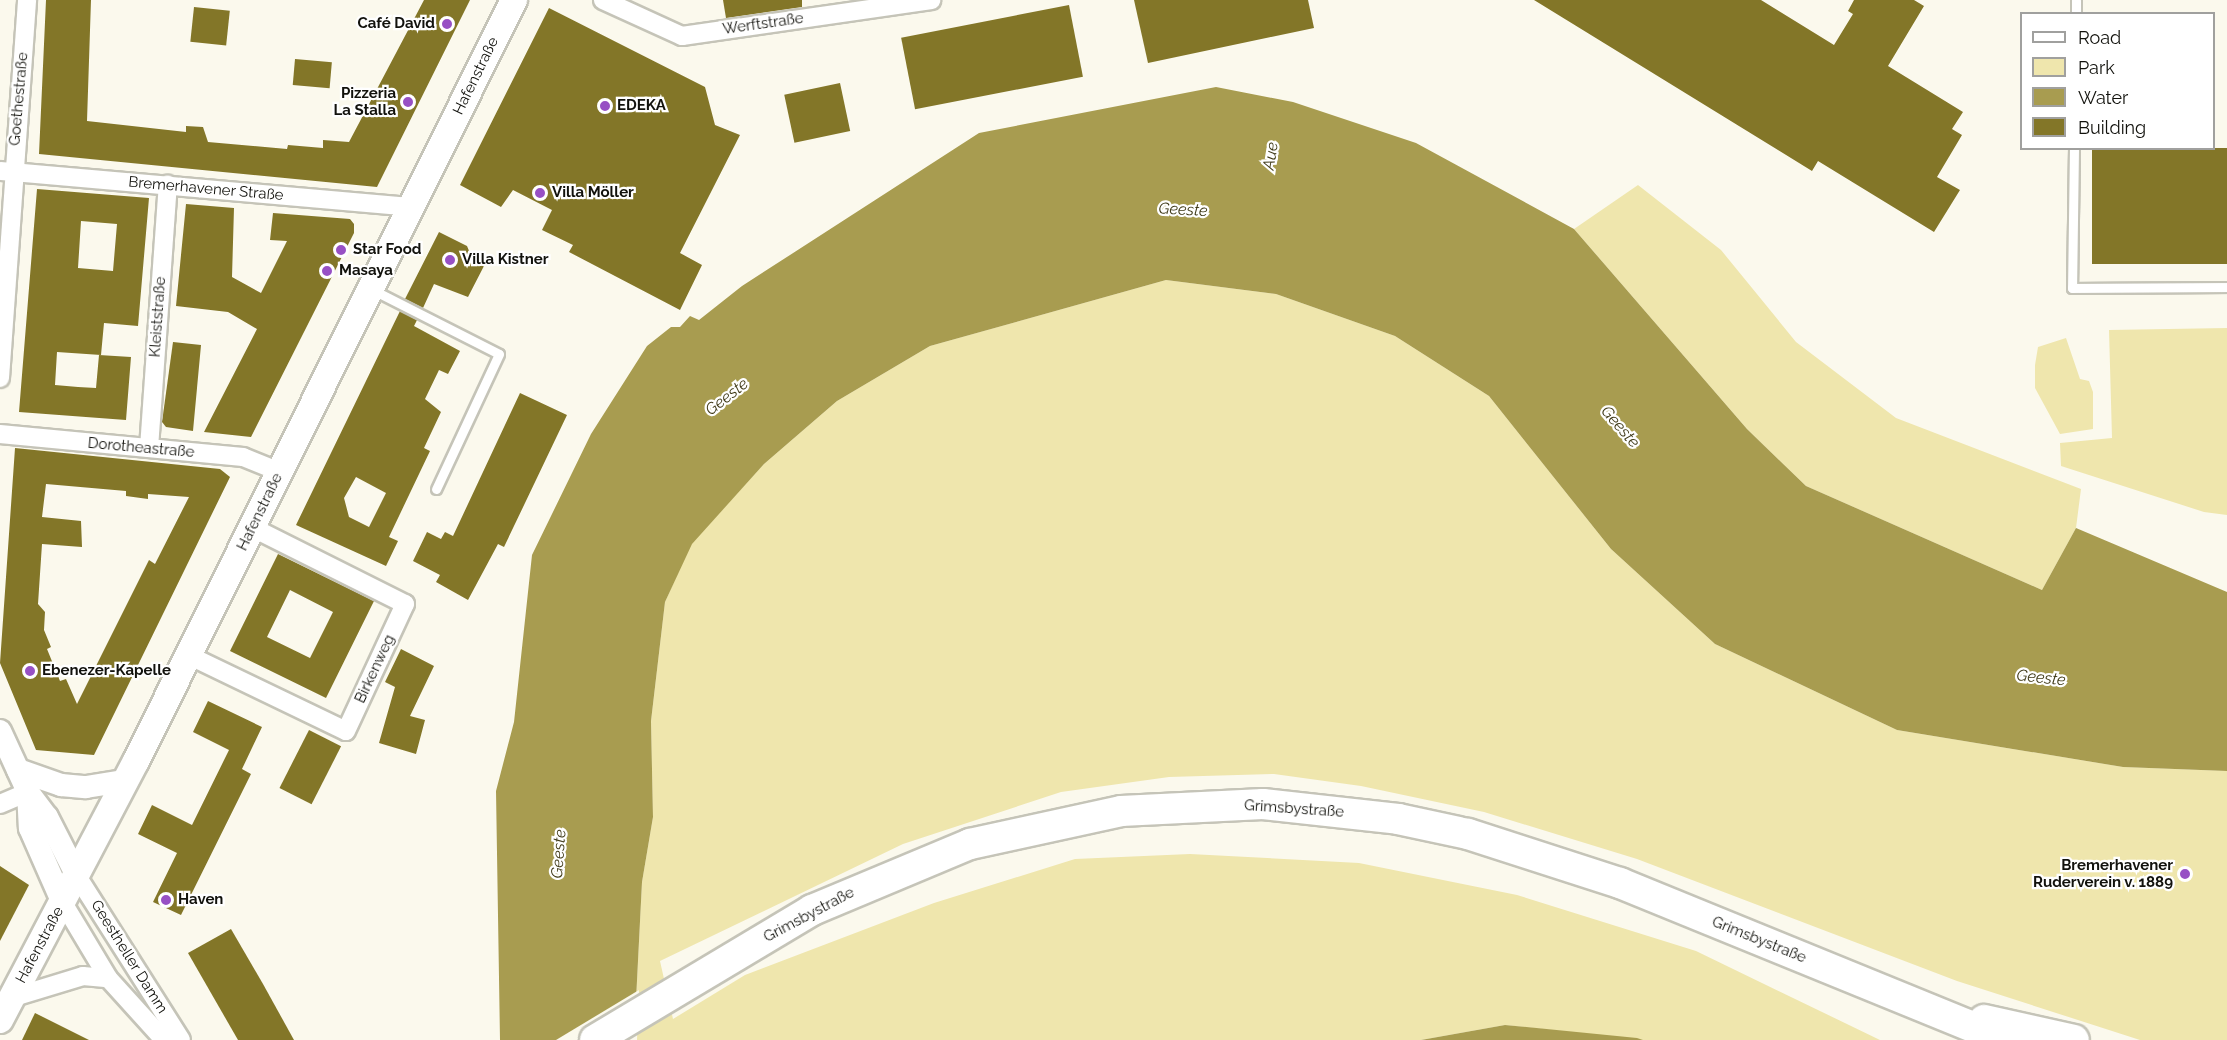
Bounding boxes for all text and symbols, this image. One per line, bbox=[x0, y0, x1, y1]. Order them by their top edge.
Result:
street label: Werftstraße bbox=[721, 9, 805, 39]
legend bbox=[2020, 12, 2215, 150]
place label: Café David bbox=[357, 15, 435, 33]
marker: Café David bbox=[440, 17, 454, 31]
text: Road bbox=[2078, 27, 2121, 48]
street label: Hafenstraße bbox=[449, 34, 503, 118]
street label: Goethestraße bbox=[6, 52, 32, 146]
text: Park bbox=[2078, 57, 2115, 78]
place label: Pizzeria La Stalla bbox=[334, 84, 396, 119]
text: Water bbox=[2078, 87, 2128, 108]
marker: Pizzeria La Stalla bbox=[401, 95, 415, 109]
place label: EDEKA bbox=[617, 97, 666, 115]
marker: EDEKA bbox=[598, 99, 612, 113]
text: Building bbox=[2078, 117, 2146, 138]
water label: Aue bbox=[1259, 141, 1283, 171]
street label: Bremerhavener Straße bbox=[128, 173, 284, 205]
place label: Villa Möller bbox=[552, 184, 634, 202]
marker: Villa Möller bbox=[533, 186, 547, 200]
water label: Geeste bbox=[1158, 199, 1208, 221]
place label: Star Food bbox=[353, 241, 422, 259]
marker: Star Food bbox=[334, 243, 348, 257]
place label: Villa Kistner bbox=[462, 251, 549, 269]
marker: Villa Kistner bbox=[443, 253, 457, 267]
place label: Masaya bbox=[339, 262, 393, 280]
marker: Masaya bbox=[320, 264, 334, 278]
street label: Kleiststraße bbox=[146, 276, 170, 358]
water label: Geeste bbox=[702, 374, 752, 420]
water label: Geeste bbox=[1597, 402, 1643, 452]
street label: Dorotheastraße bbox=[87, 434, 195, 462]
street label: Hafenstraße bbox=[233, 470, 287, 554]
street label: Birkenweg bbox=[351, 632, 399, 706]
place label: Ebenezer-Kapelle bbox=[42, 662, 171, 680]
marker: Ebenezer-Kapelle bbox=[23, 664, 37, 678]
water label: Geeste bbox=[2016, 666, 2066, 690]
street label: Grimsbystraße bbox=[1244, 797, 1344, 821]
water label: Geeste bbox=[548, 829, 570, 879]
place label: Bremerhavener Ruderverein v. 1889 bbox=[2033, 856, 2173, 891]
marker: Bremerhavener Ruderverein v. 1889 bbox=[2178, 867, 2192, 881]
street label: Grimsbystraße bbox=[761, 884, 857, 946]
place label: Haven bbox=[178, 891, 223, 909]
marker: Haven bbox=[159, 893, 173, 907]
street label: Geestheller Damm bbox=[87, 897, 171, 1017]
street label: Hafenstraße bbox=[12, 904, 68, 986]
street label: Grimsbystraße bbox=[1709, 913, 1809, 967]

